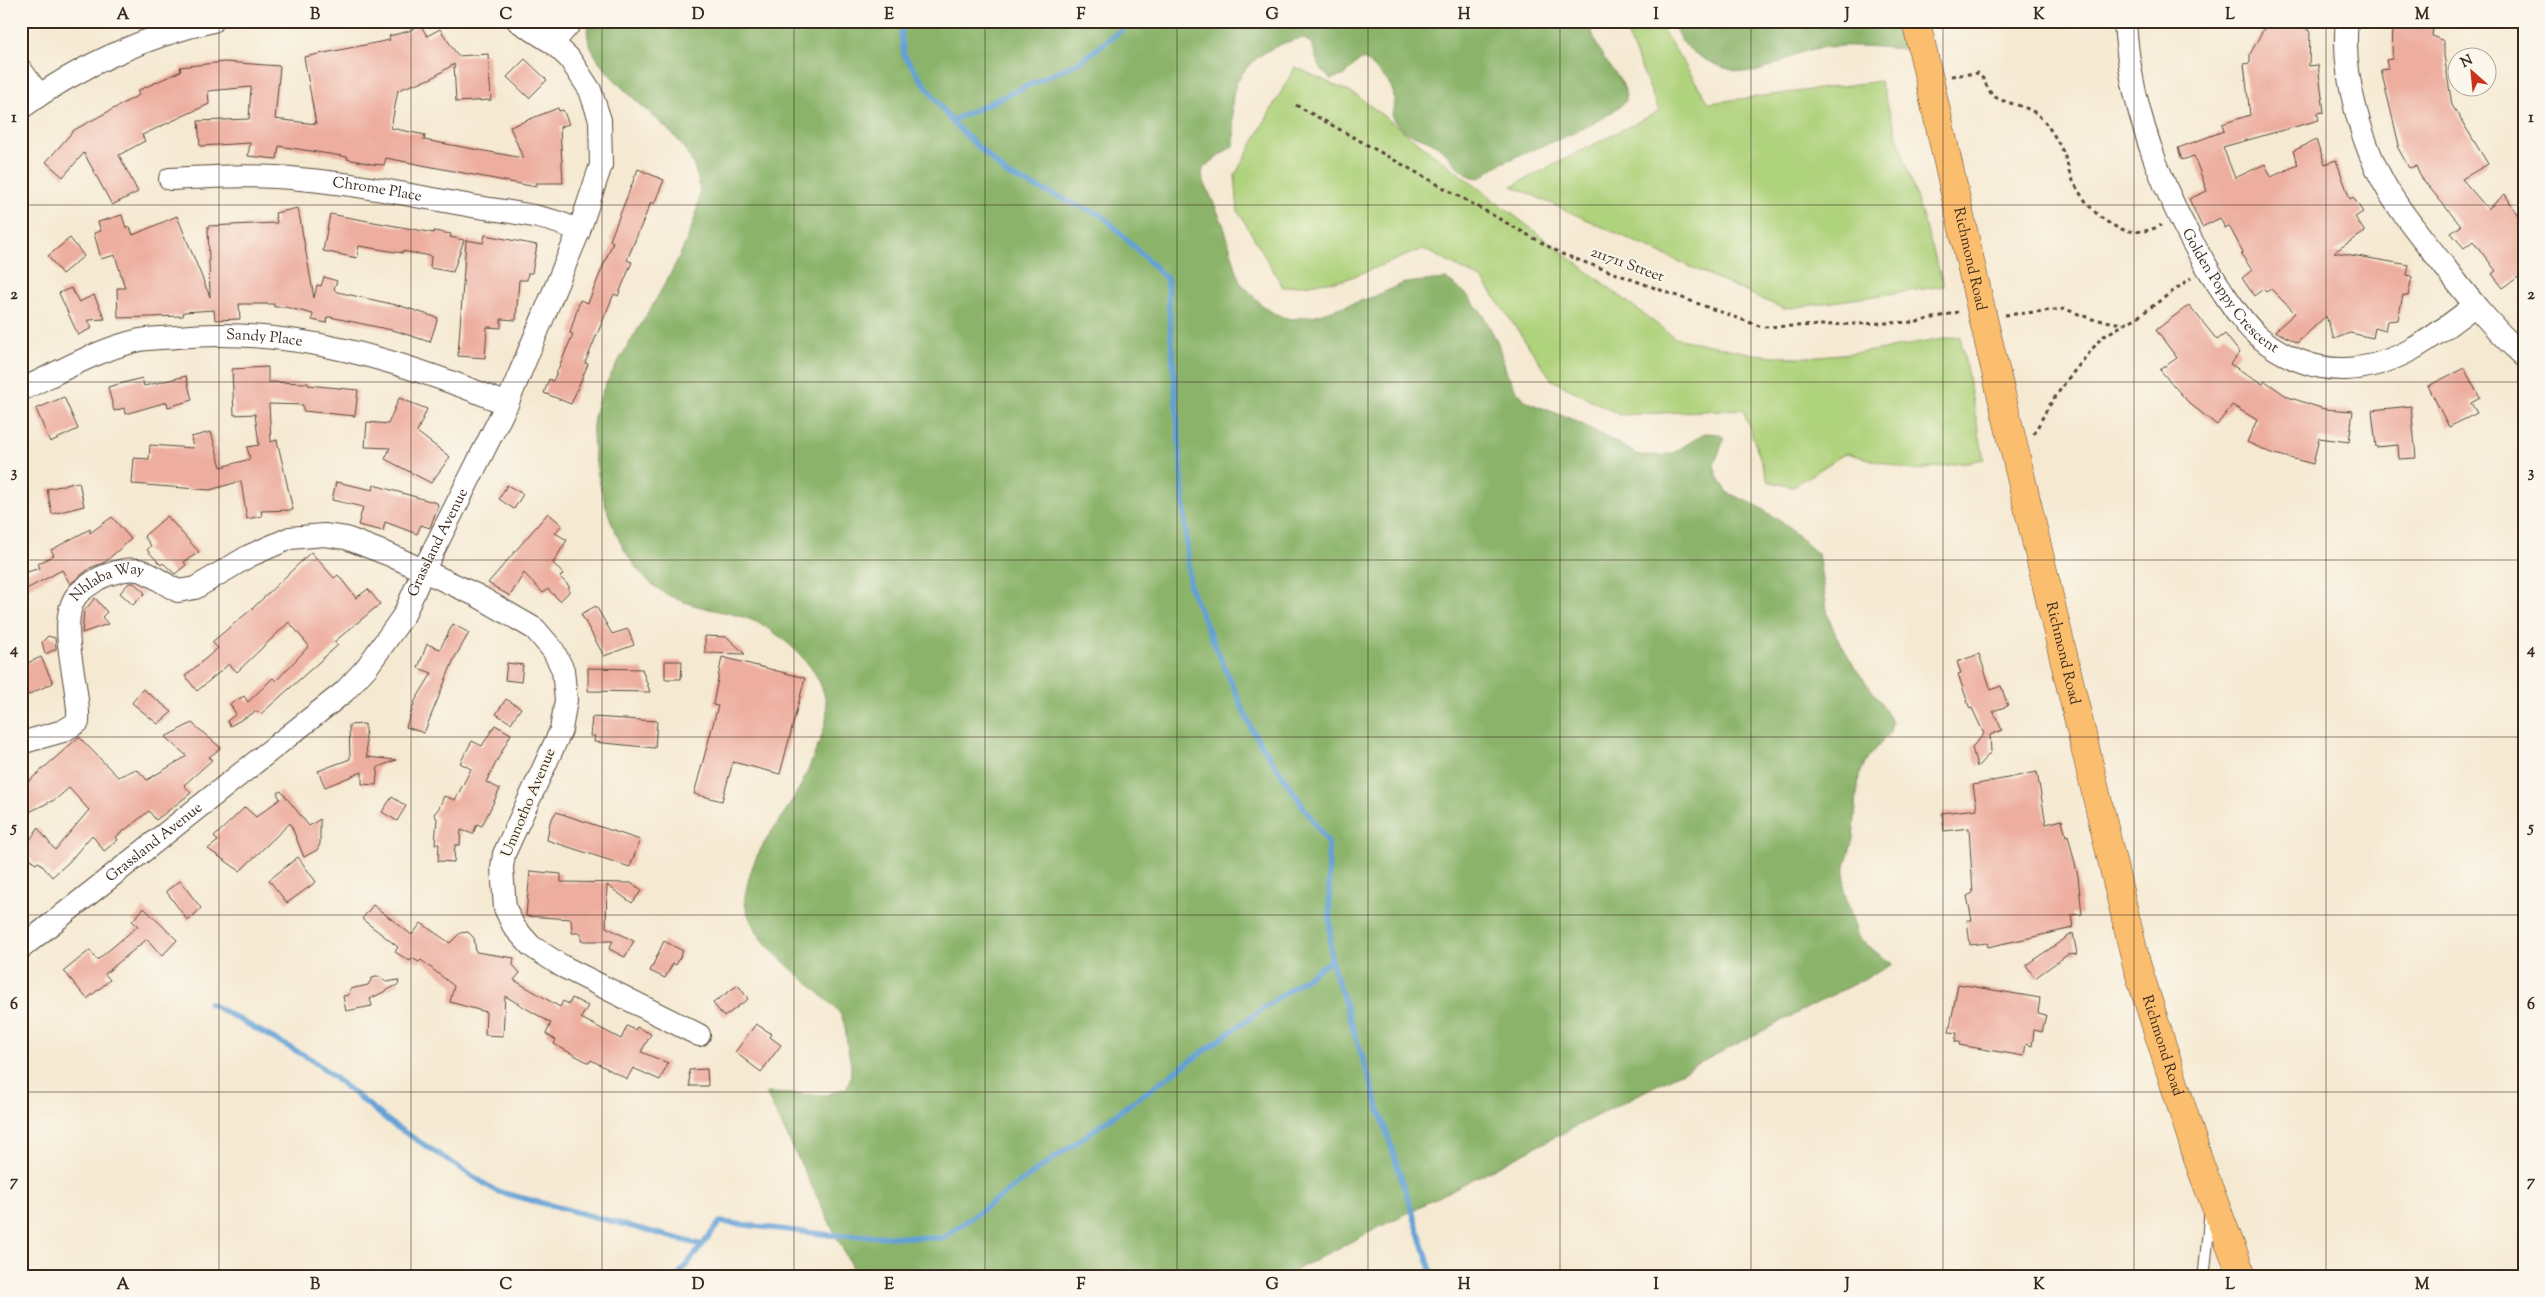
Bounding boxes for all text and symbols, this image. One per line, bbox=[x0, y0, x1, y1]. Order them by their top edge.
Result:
text: A bbox=[117, 4, 130, 27]
text: B bbox=[310, 4, 320, 27]
text: C bbox=[500, 4, 513, 27]
text: D bbox=[692, 4, 705, 27]
text: E bbox=[884, 4, 894, 27]
text: F bbox=[1077, 4, 1086, 27]
text: G bbox=[1265, 4, 1279, 27]
text: H bbox=[1458, 4, 1471, 27]
text: I bbox=[1653, 4, 1659, 27]
text: J bbox=[1843, 4, 1850, 27]
text: K bbox=[2033, 4, 2045, 27]
text: L bbox=[2225, 4, 2235, 27]
text: M bbox=[2415, 4, 2430, 27]
north arrow bbox=[2448, 48, 2498, 98]
text: N bbox=[2457, 51, 2477, 74]
text: 1 bbox=[11, 107, 17, 130]
text: 1 bbox=[2528, 107, 2534, 130]
street label: Chrome Place bbox=[331, 172, 424, 207]
street label: Richmond Road bbox=[1948, 205, 1992, 313]
street label: Golden Poppy Crescent bbox=[2176, 225, 2282, 359]
street label: 211711 Street bbox=[1587, 242, 1667, 288]
text: 2 bbox=[10, 284, 18, 307]
text: 2 bbox=[2527, 284, 2535, 307]
street label: Sandy Place bbox=[226, 324, 304, 352]
text: 3 bbox=[11, 462, 18, 485]
text: 3 bbox=[2528, 462, 2535, 485]
street label: Grassland Avenue bbox=[403, 485, 473, 600]
street label: Nhlaba Way bbox=[65, 558, 147, 606]
street label: Richmond Road bbox=[2040, 600, 2085, 707]
text: 4 bbox=[9, 639, 18, 662]
text: 4 bbox=[2526, 639, 2535, 662]
street label: Umnotho Avenue bbox=[497, 745, 561, 861]
street label: Grassland Avenue bbox=[101, 797, 207, 887]
text: 5 bbox=[9, 817, 17, 840]
text: 5 bbox=[2526, 817, 2534, 840]
street label: Richmond Road bbox=[2136, 992, 2188, 1099]
text: 6 bbox=[10, 994, 18, 1017]
text: 6 bbox=[2527, 994, 2535, 1017]
text: 7 bbox=[10, 1171, 19, 1194]
text: 7 bbox=[2527, 1171, 2536, 1194]
text: A bbox=[117, 1274, 130, 1297]
text: B bbox=[310, 1274, 320, 1297]
text: C bbox=[500, 1274, 513, 1297]
text: D bbox=[692, 1274, 705, 1297]
text: E bbox=[884, 1274, 894, 1297]
text: F bbox=[1077, 1274, 1086, 1297]
text: G bbox=[1265, 1274, 1279, 1297]
text: H bbox=[1458, 1274, 1471, 1297]
text: I bbox=[1653, 1274, 1659, 1297]
text: J bbox=[1843, 1274, 1850, 1297]
text: K bbox=[2033, 1274, 2045, 1297]
text: L bbox=[2225, 1274, 2235, 1297]
text: M bbox=[2415, 1274, 2430, 1297]

